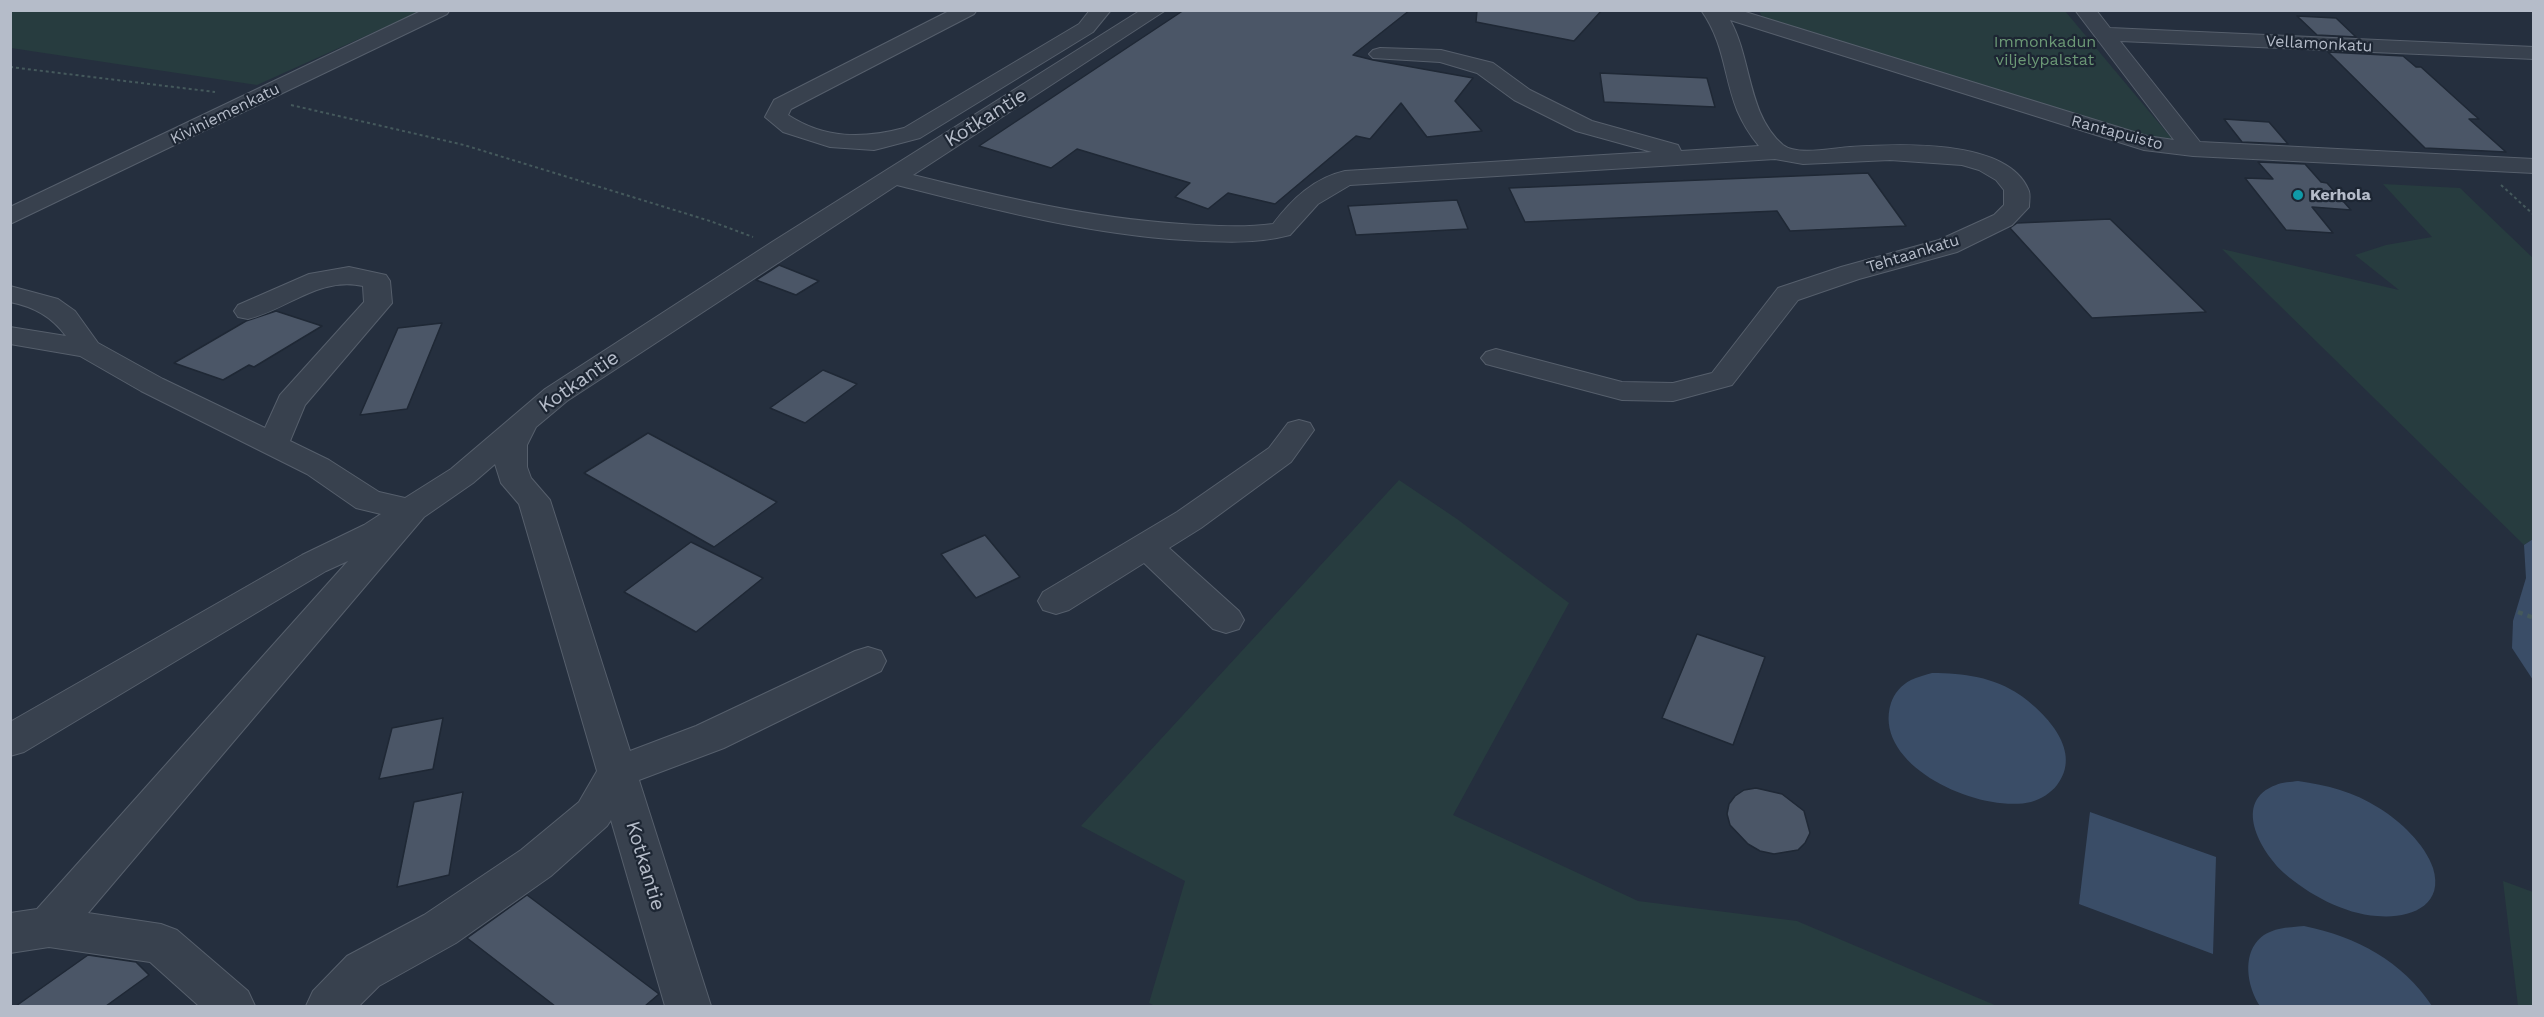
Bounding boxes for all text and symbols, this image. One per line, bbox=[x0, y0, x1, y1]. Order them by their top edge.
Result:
park label: Immonkadun viljelypalstat bbox=[1994, 32, 2096, 70]
street label: Vellamonkatu bbox=[2265, 32, 2373, 56]
street label: Kiviniemenkatu bbox=[167, 79, 283, 149]
street label: Kotkantie bbox=[940, 83, 1032, 153]
street label: Rantapuisto bbox=[2069, 112, 2165, 154]
place label: Kerhola bbox=[2310, 185, 2371, 205]
marker: Kerhola bbox=[2291, 188, 2305, 202]
street label: Tehtaankatu bbox=[1864, 231, 1962, 277]
street label: Kotkantie bbox=[534, 346, 624, 418]
street label: Kotkantie bbox=[620, 818, 670, 914]

